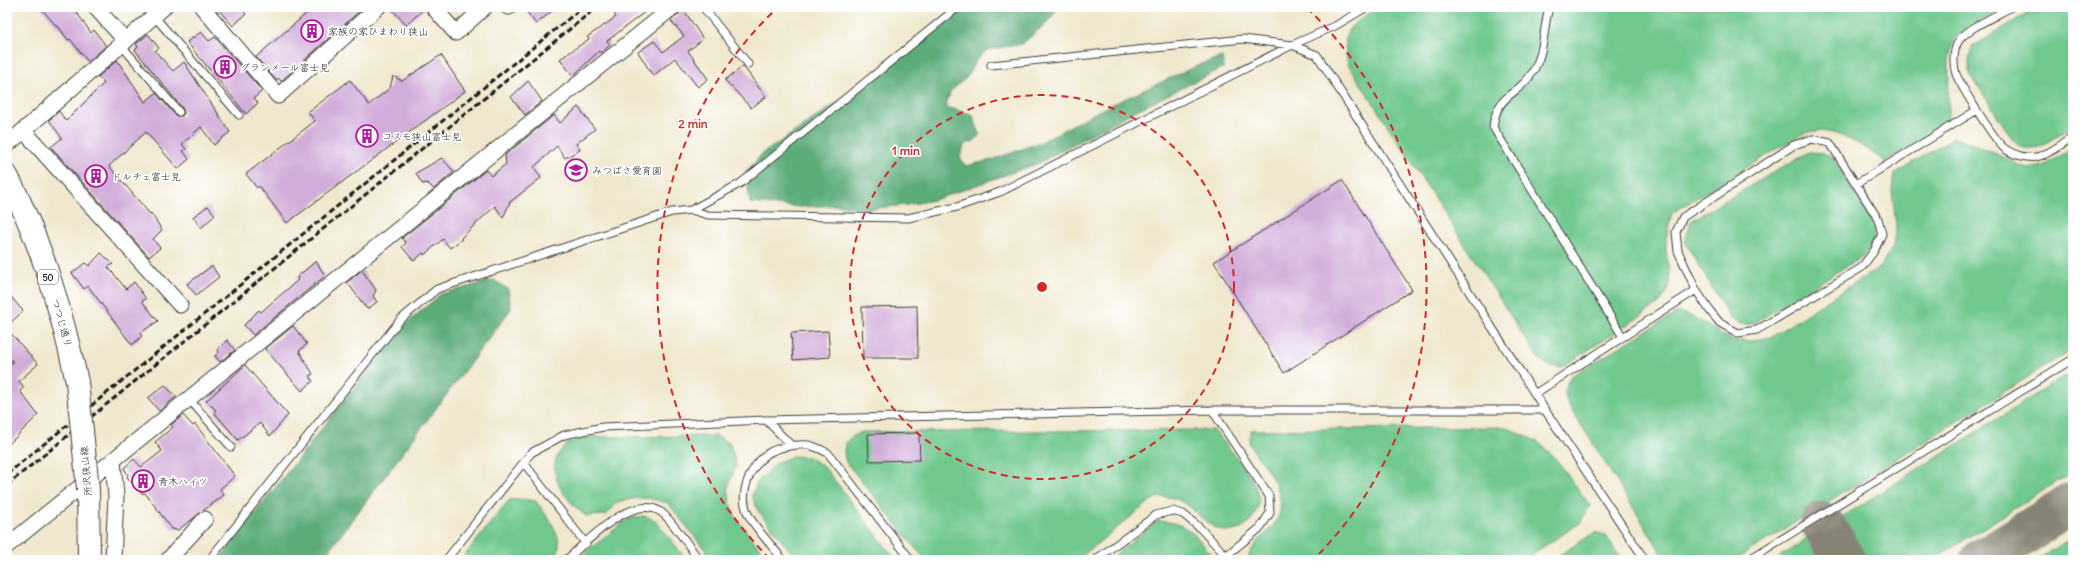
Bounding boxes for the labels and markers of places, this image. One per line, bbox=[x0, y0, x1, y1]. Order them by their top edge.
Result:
building icon: 家族の家ひまわり狭山 bbox=[299, 18, 325, 44]
place label: 家族の家ひまわり狭山 bbox=[328, 25, 428, 38]
building icon: グランメール富士見 bbox=[212, 54, 238, 80]
place label: グランメール富士見 bbox=[240, 61, 329, 74]
building icon: コスモ狭山富士見 bbox=[354, 123, 380, 149]
place label: コスモ狭山富士見 bbox=[382, 130, 462, 143]
school or university icon: みつばさ愛育園 bbox=[563, 157, 589, 183]
building icon: ドルチェ富士見 bbox=[83, 163, 109, 189]
place label: みつばさ愛育園 bbox=[592, 164, 662, 177]
place label: ドルチェ富士見 bbox=[112, 170, 181, 183]
centre of rings bbox=[1035, 280, 1049, 294]
building icon: 青木ハイツ bbox=[130, 468, 156, 494]
place label: 青木ハイツ bbox=[158, 475, 208, 488]

